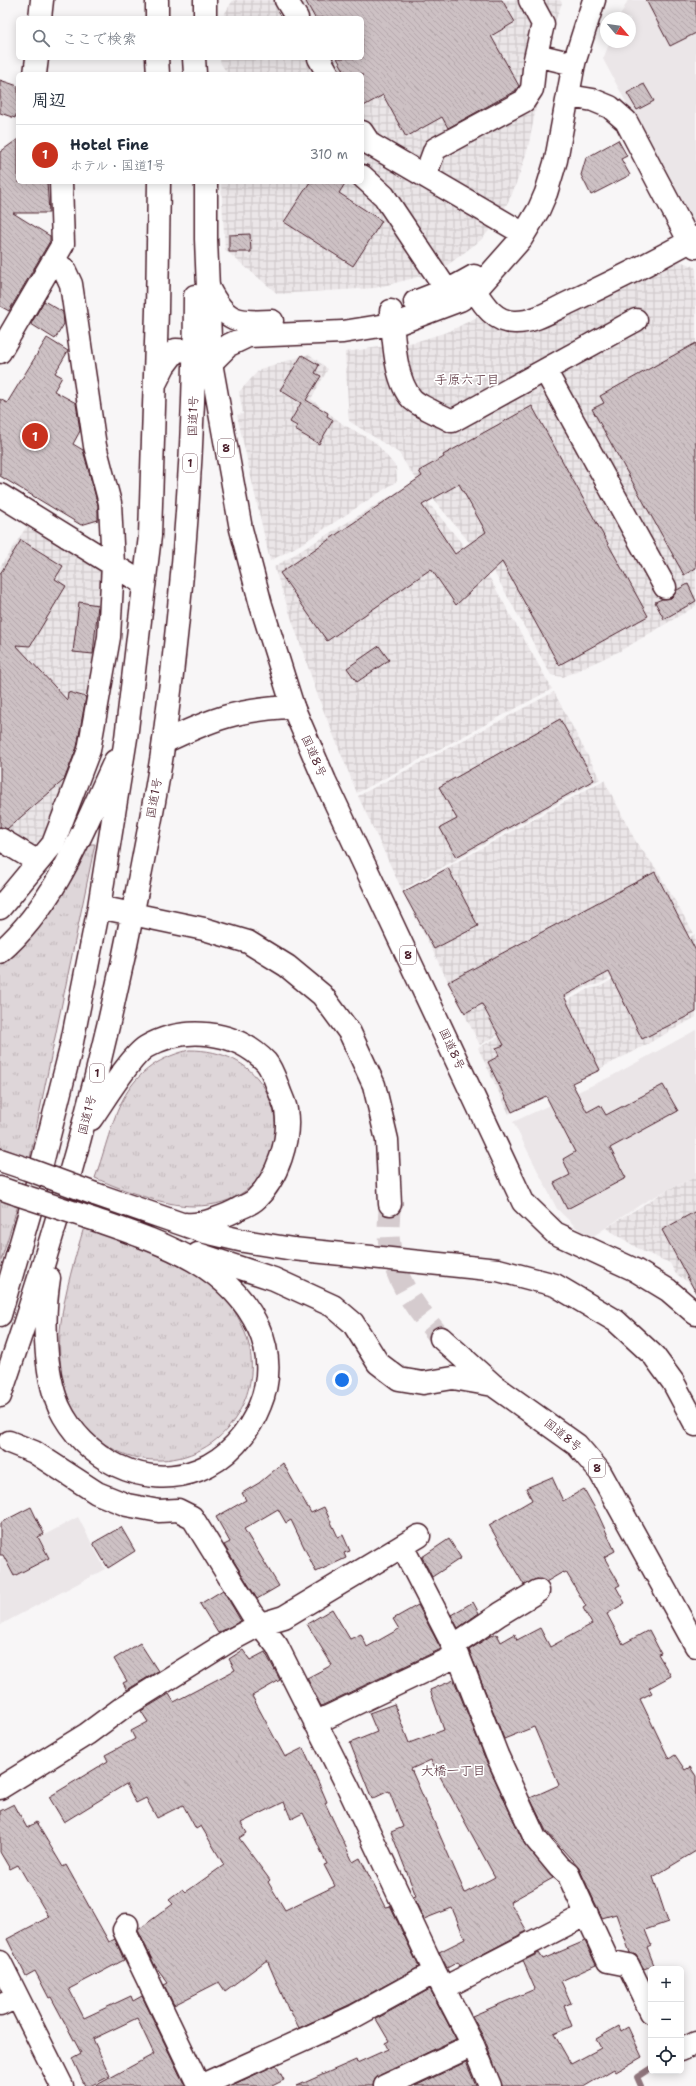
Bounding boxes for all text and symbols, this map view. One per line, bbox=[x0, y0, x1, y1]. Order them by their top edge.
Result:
north arrow bbox=[600, 12, 636, 48]
search box bbox=[16, 16, 364, 60]
icon: search bbox=[30, 27, 52, 49]
text: ここで検索 bbox=[62, 29, 137, 49]
text: 周辺 bbox=[32, 89, 66, 111]
text: Hotel Fine bbox=[70, 135, 149, 155]
text: 1 bbox=[42, 146, 48, 163]
text: 310 m bbox=[310, 146, 348, 163]
text: ホテル · 国道1号 bbox=[70, 157, 165, 174]
district label: 手原六丁目 bbox=[434, 371, 500, 388]
street label: 国道1号 bbox=[184, 395, 202, 437]
pin: 1 bbox=[22, 421, 48, 451]
road number: 8 bbox=[218, 439, 234, 457]
road number: 1 bbox=[183, 454, 197, 472]
street label: 国道8号 bbox=[298, 732, 330, 780]
street label: 国道1号 bbox=[143, 776, 165, 820]
road number: 8 bbox=[400, 946, 416, 964]
street label: 国道8号 bbox=[435, 1025, 469, 1073]
road number: 1 bbox=[90, 1064, 104, 1082]
street label: 国道1号 bbox=[74, 1093, 100, 1137]
your location bbox=[332, 1370, 352, 1390]
street label: 国道8号 bbox=[541, 1415, 585, 1455]
road number: 8 bbox=[589, 1459, 605, 1477]
district label: 大橋一丁目 bbox=[420, 1762, 486, 1779]
map controls bbox=[648, 1966, 684, 2074]
button: + bbox=[648, 1966, 684, 2002]
button: − bbox=[648, 2002, 684, 2038]
button: locate bbox=[648, 2038, 684, 2074]

